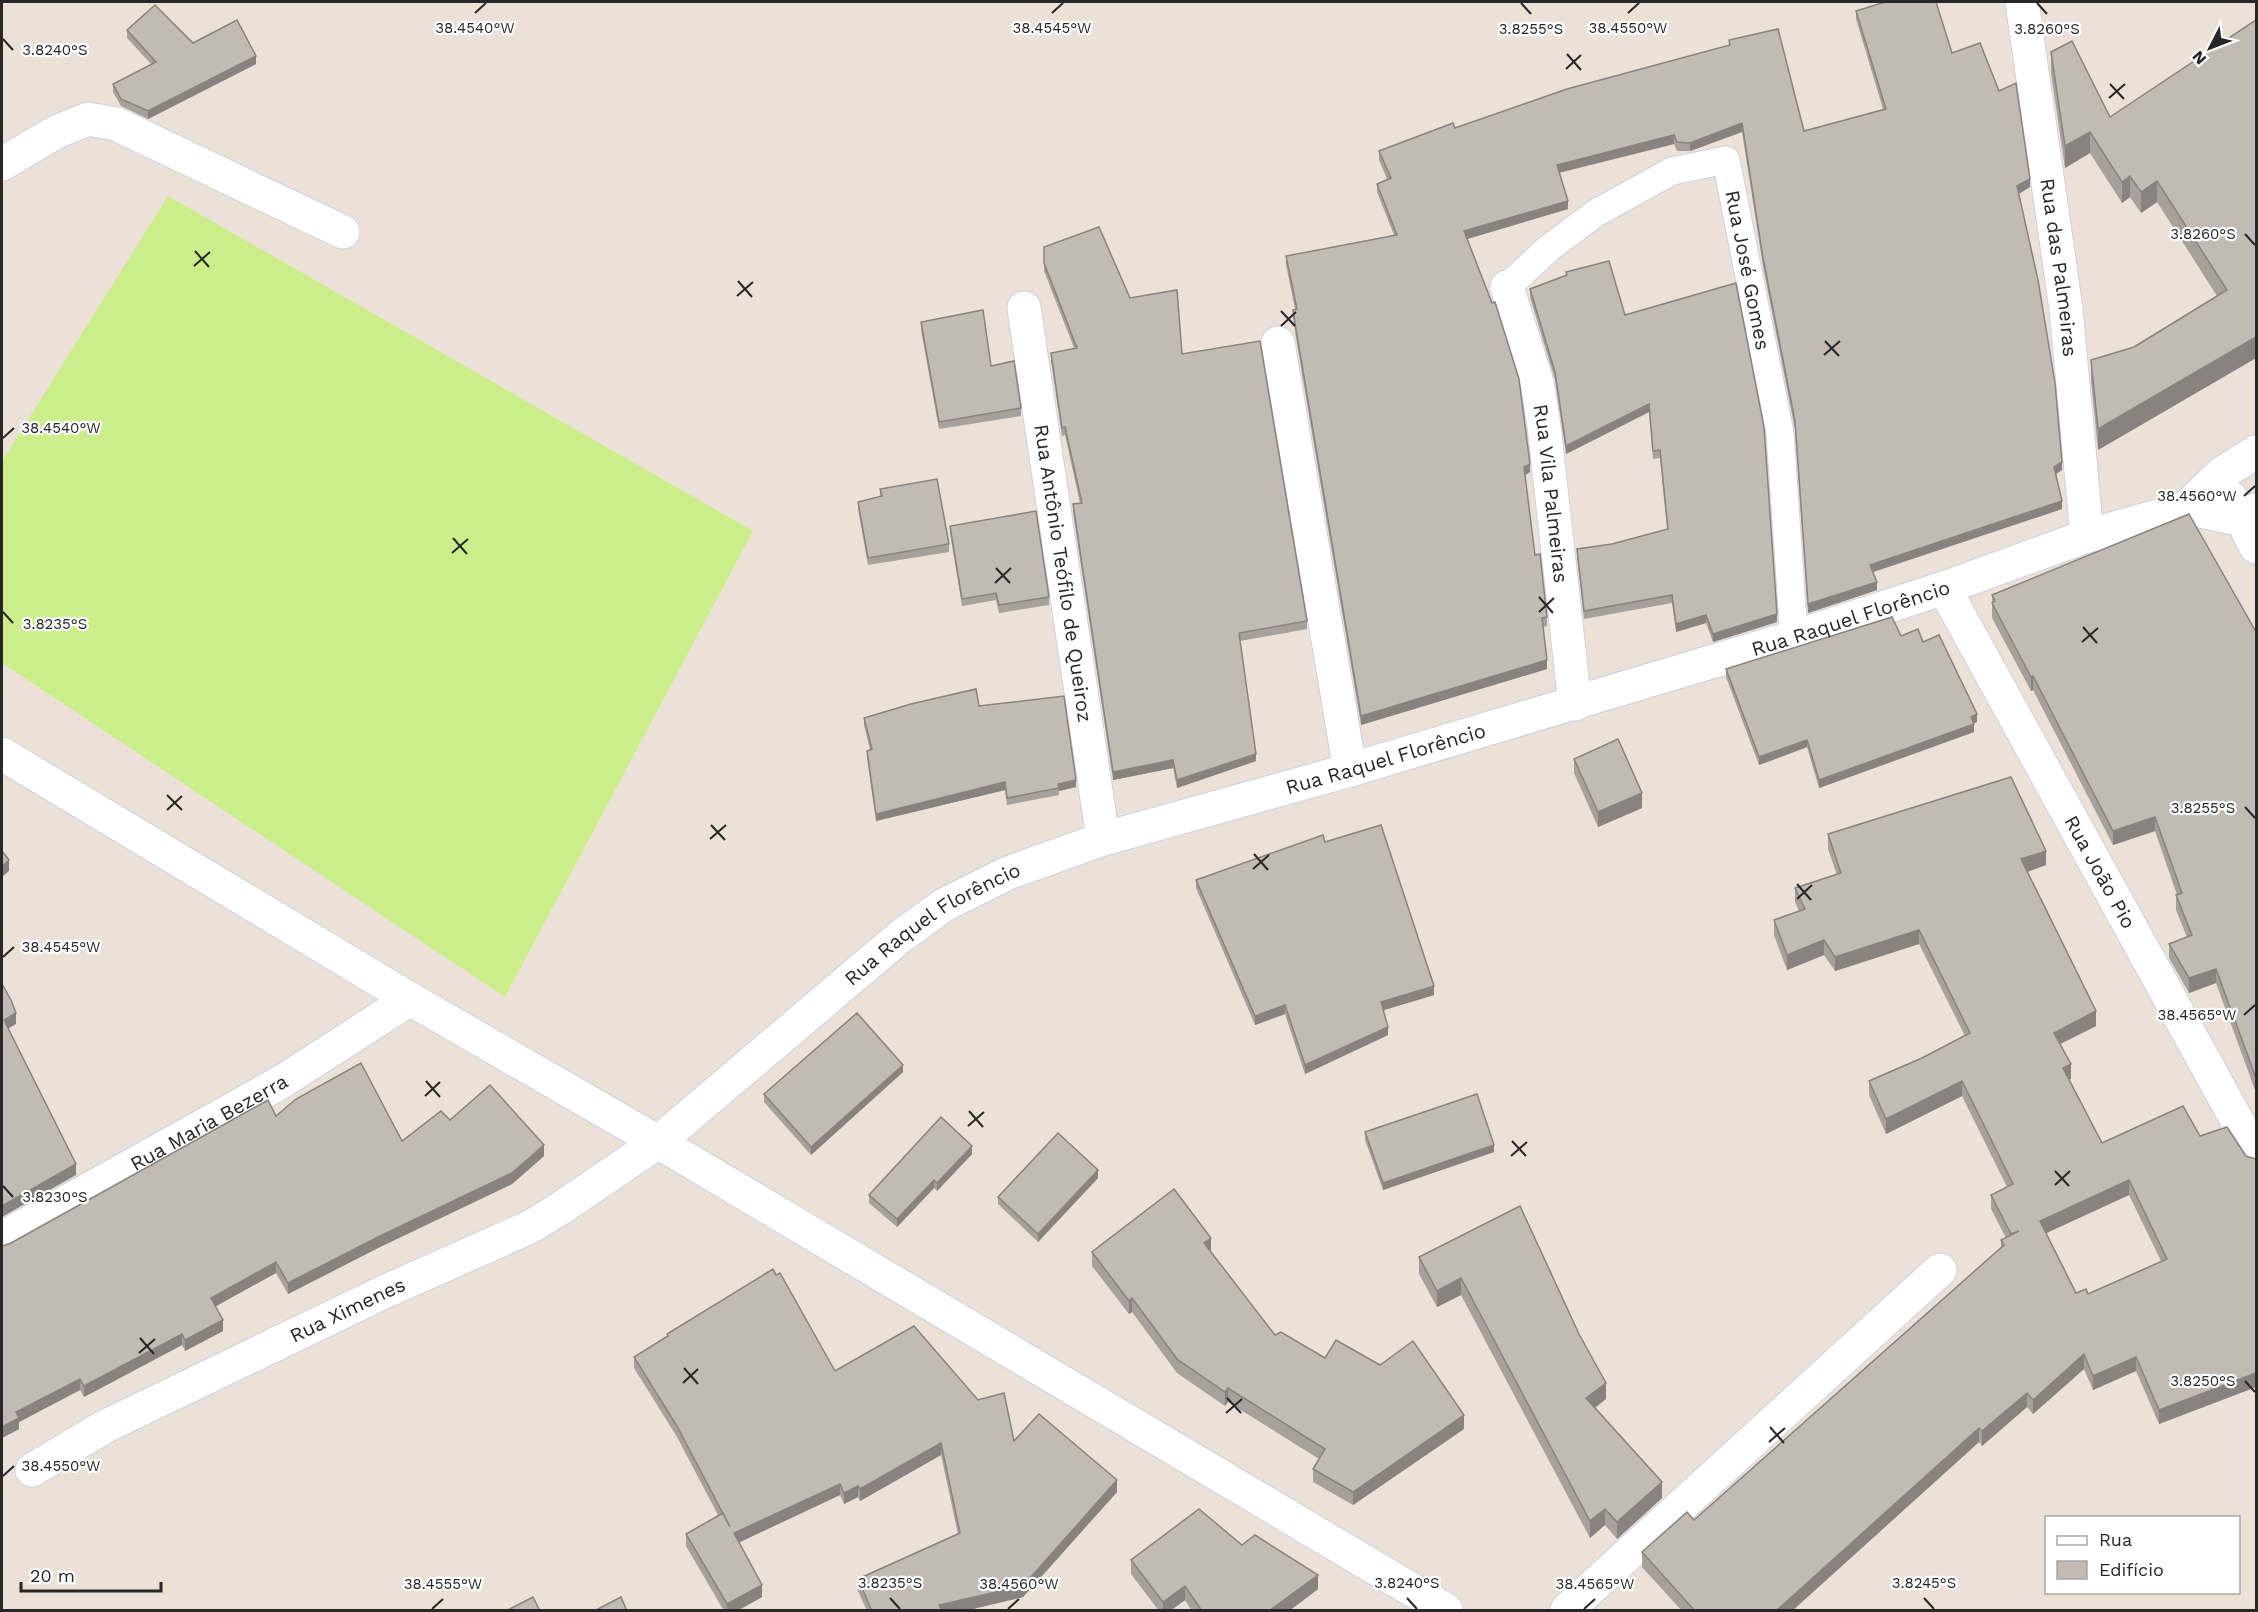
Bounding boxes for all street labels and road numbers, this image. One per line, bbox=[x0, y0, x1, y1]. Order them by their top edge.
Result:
street label: Rua das Palmeiras bbox=[2035, 177, 2082, 358]
street label: Rua José Gomes bbox=[1720, 188, 1775, 352]
street label: Rua Vila Palmeiras bbox=[1529, 402, 1573, 584]
street label: Rua Antônio Teófilo de Queiroz bbox=[1029, 422, 1097, 724]
street label: Rua Raquel Florêncio bbox=[1749, 575, 1953, 661]
street label: Rua Raquel Florêncio bbox=[1283, 718, 1488, 799]
street label: Rua João Pio bbox=[2059, 811, 2141, 933]
street label: Rua Raquel Florêncio bbox=[840, 858, 1024, 991]
street label: Rua Maria Bezerra bbox=[126, 1069, 292, 1176]
street label: Rua Ximenes bbox=[286, 1272, 409, 1348]

